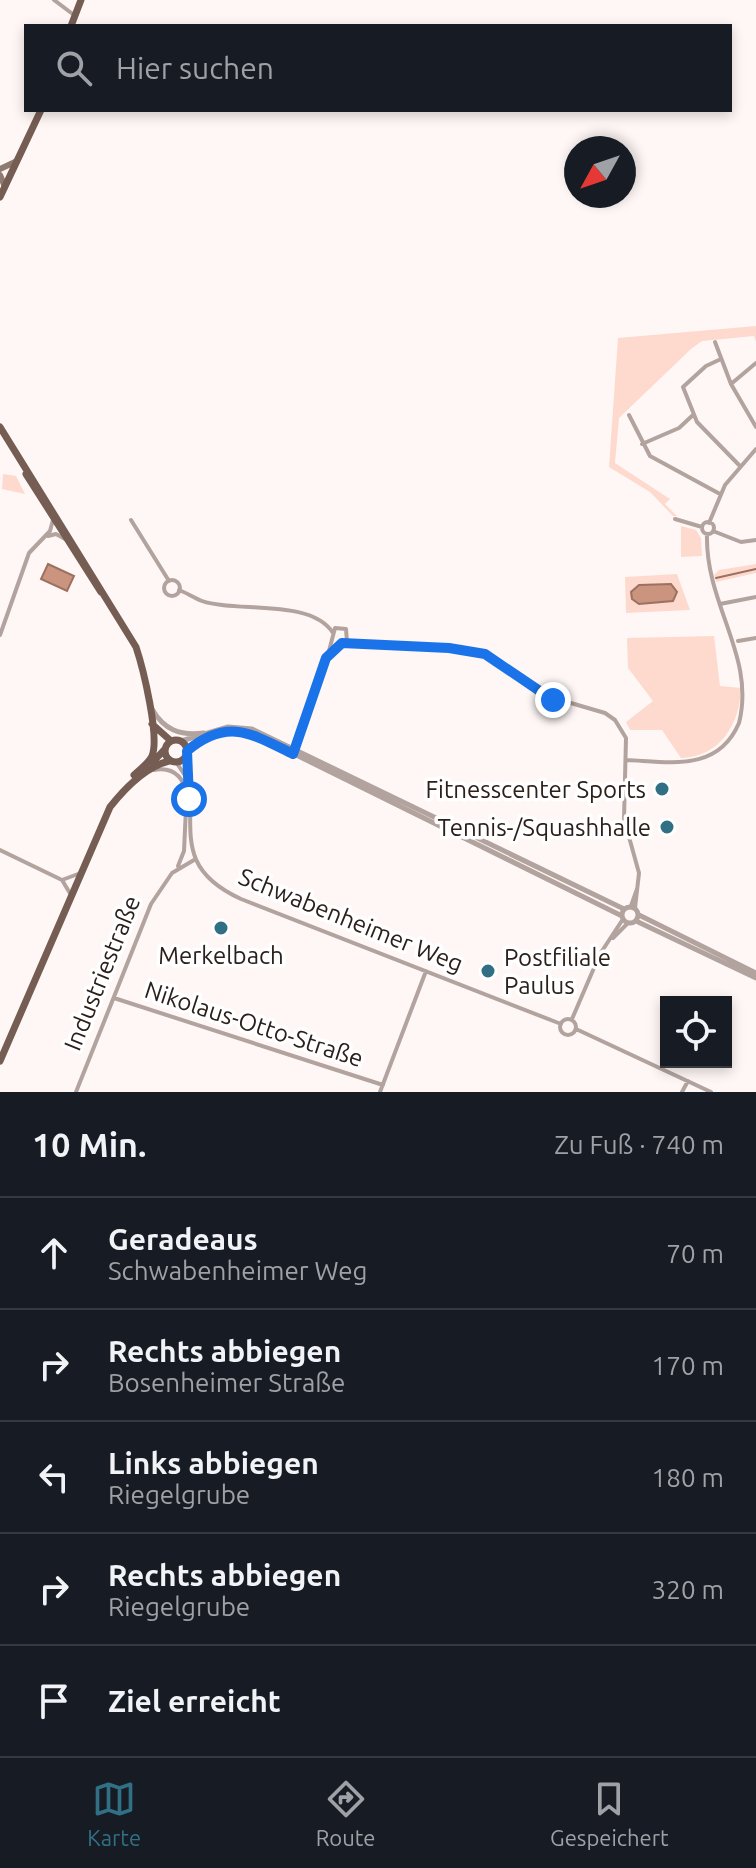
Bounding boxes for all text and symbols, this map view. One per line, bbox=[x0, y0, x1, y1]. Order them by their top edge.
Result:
search box bbox=[24, 24, 732, 112]
icon: search bbox=[52, 46, 96, 90]
text: Hier suchen bbox=[116, 51, 274, 85]
north arrow bbox=[564, 136, 636, 208]
route end bbox=[535, 682, 571, 718]
place label: Fitnesscenter Sports bbox=[425, 776, 646, 803]
marker: Fitnesscenter Sports bbox=[653, 780, 671, 798]
route start bbox=[171, 781, 207, 817]
place label: Tennis-/Squashhalle bbox=[437, 814, 651, 841]
marker: Tennis-/Squashhalle bbox=[658, 818, 676, 836]
street label: Schwabenheimer Weg bbox=[235, 863, 467, 977]
street label: Industriestraße bbox=[59, 892, 145, 1054]
marker: Merkelbach bbox=[212, 919, 230, 937]
place label: Merkelbach bbox=[158, 942, 284, 969]
place label: Postfiliale Paulus bbox=[504, 944, 611, 999]
marker: Postfiliale Paulus bbox=[479, 962, 497, 980]
street label: Nikolaus-Otto-Straße bbox=[141, 976, 367, 1072]
map controls bbox=[660, 996, 732, 1068]
button: locate bbox=[660, 996, 732, 1068]
text: 10 Min. bbox=[32, 1125, 146, 1163]
text: Zu Fuß · 740 m bbox=[554, 1130, 724, 1159]
text: Geradeaus bbox=[108, 1222, 258, 1256]
icon: ahead bbox=[32, 1231, 76, 1275]
text: 70 m bbox=[666, 1239, 724, 1268]
text: Schwabenheimer Weg bbox=[108, 1256, 368, 1285]
text: Rechts abbiegen bbox=[108, 1334, 341, 1368]
icon: right bbox=[32, 1343, 76, 1387]
text: 170 m bbox=[652, 1351, 724, 1380]
text: Bosenheimer Straße bbox=[108, 1368, 345, 1397]
text: Links abbiegen bbox=[108, 1446, 319, 1480]
icon: left bbox=[32, 1455, 76, 1499]
text: 180 m bbox=[652, 1463, 724, 1492]
text: Riegelgrube bbox=[108, 1480, 250, 1509]
text: Rechts abbiegen bbox=[108, 1558, 341, 1592]
icon: right bbox=[32, 1567, 76, 1611]
text: 320 m bbox=[652, 1575, 724, 1604]
text: Riegelgrube bbox=[108, 1592, 250, 1621]
icon: arrive bbox=[32, 1679, 76, 1723]
text: Ziel erreicht bbox=[108, 1684, 281, 1718]
tab: Karte bbox=[87, 1777, 141, 1850]
tab: Route bbox=[316, 1777, 376, 1850]
tab: Gespeichert bbox=[550, 1777, 669, 1850]

